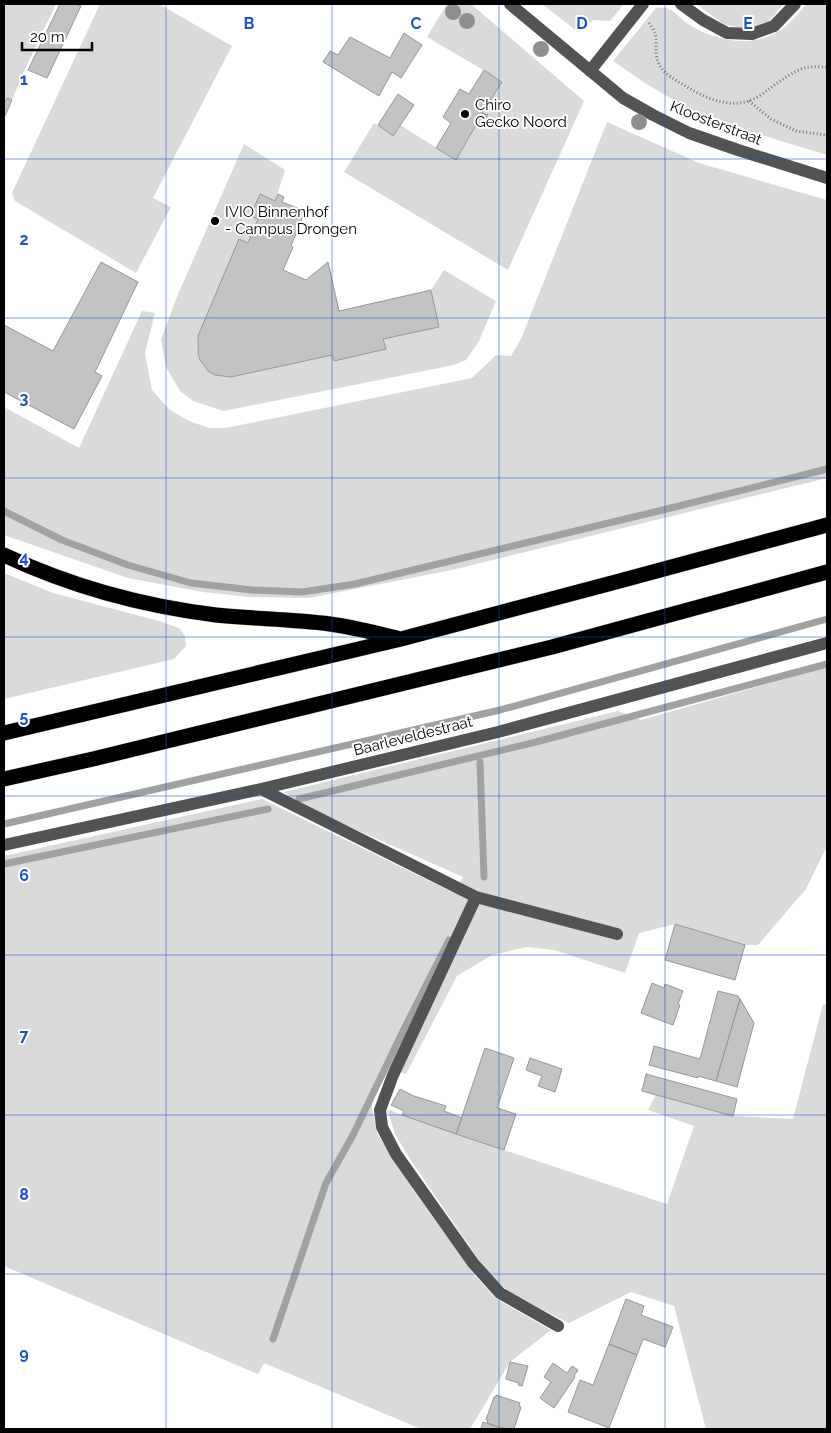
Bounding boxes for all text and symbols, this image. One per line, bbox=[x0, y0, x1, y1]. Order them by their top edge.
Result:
text: B bbox=[244, 14, 255, 33]
text: C bbox=[411, 14, 422, 33]
text: D bbox=[576, 14, 588, 33]
text: E bbox=[743, 14, 753, 33]
scale bar bbox=[22, 20, 92, 52]
text: 20 m bbox=[30, 28, 65, 46]
text: 1 bbox=[20, 70, 28, 89]
place label: Chiro Gecko Noord bbox=[475, 96, 567, 131]
street label: Kloosterstraat bbox=[668, 97, 764, 149]
marker: Chiro Gecko Noord bbox=[459, 108, 471, 120]
place label: IVIO Binnenhof - Campus Drongen bbox=[225, 203, 357, 238]
marker: IVIO Binnenhof - Campus Drongen bbox=[209, 215, 221, 227]
text: 2 bbox=[19, 230, 29, 249]
text: 3 bbox=[20, 389, 29, 408]
text: 4 bbox=[19, 548, 29, 567]
text: 5 bbox=[20, 707, 29, 726]
street label: Baarleveldestraat bbox=[352, 713, 474, 759]
text: 6 bbox=[19, 866, 29, 885]
text: 7 bbox=[20, 1026, 29, 1045]
text: 8 bbox=[19, 1185, 29, 1204]
text: 9 bbox=[19, 1344, 29, 1363]

